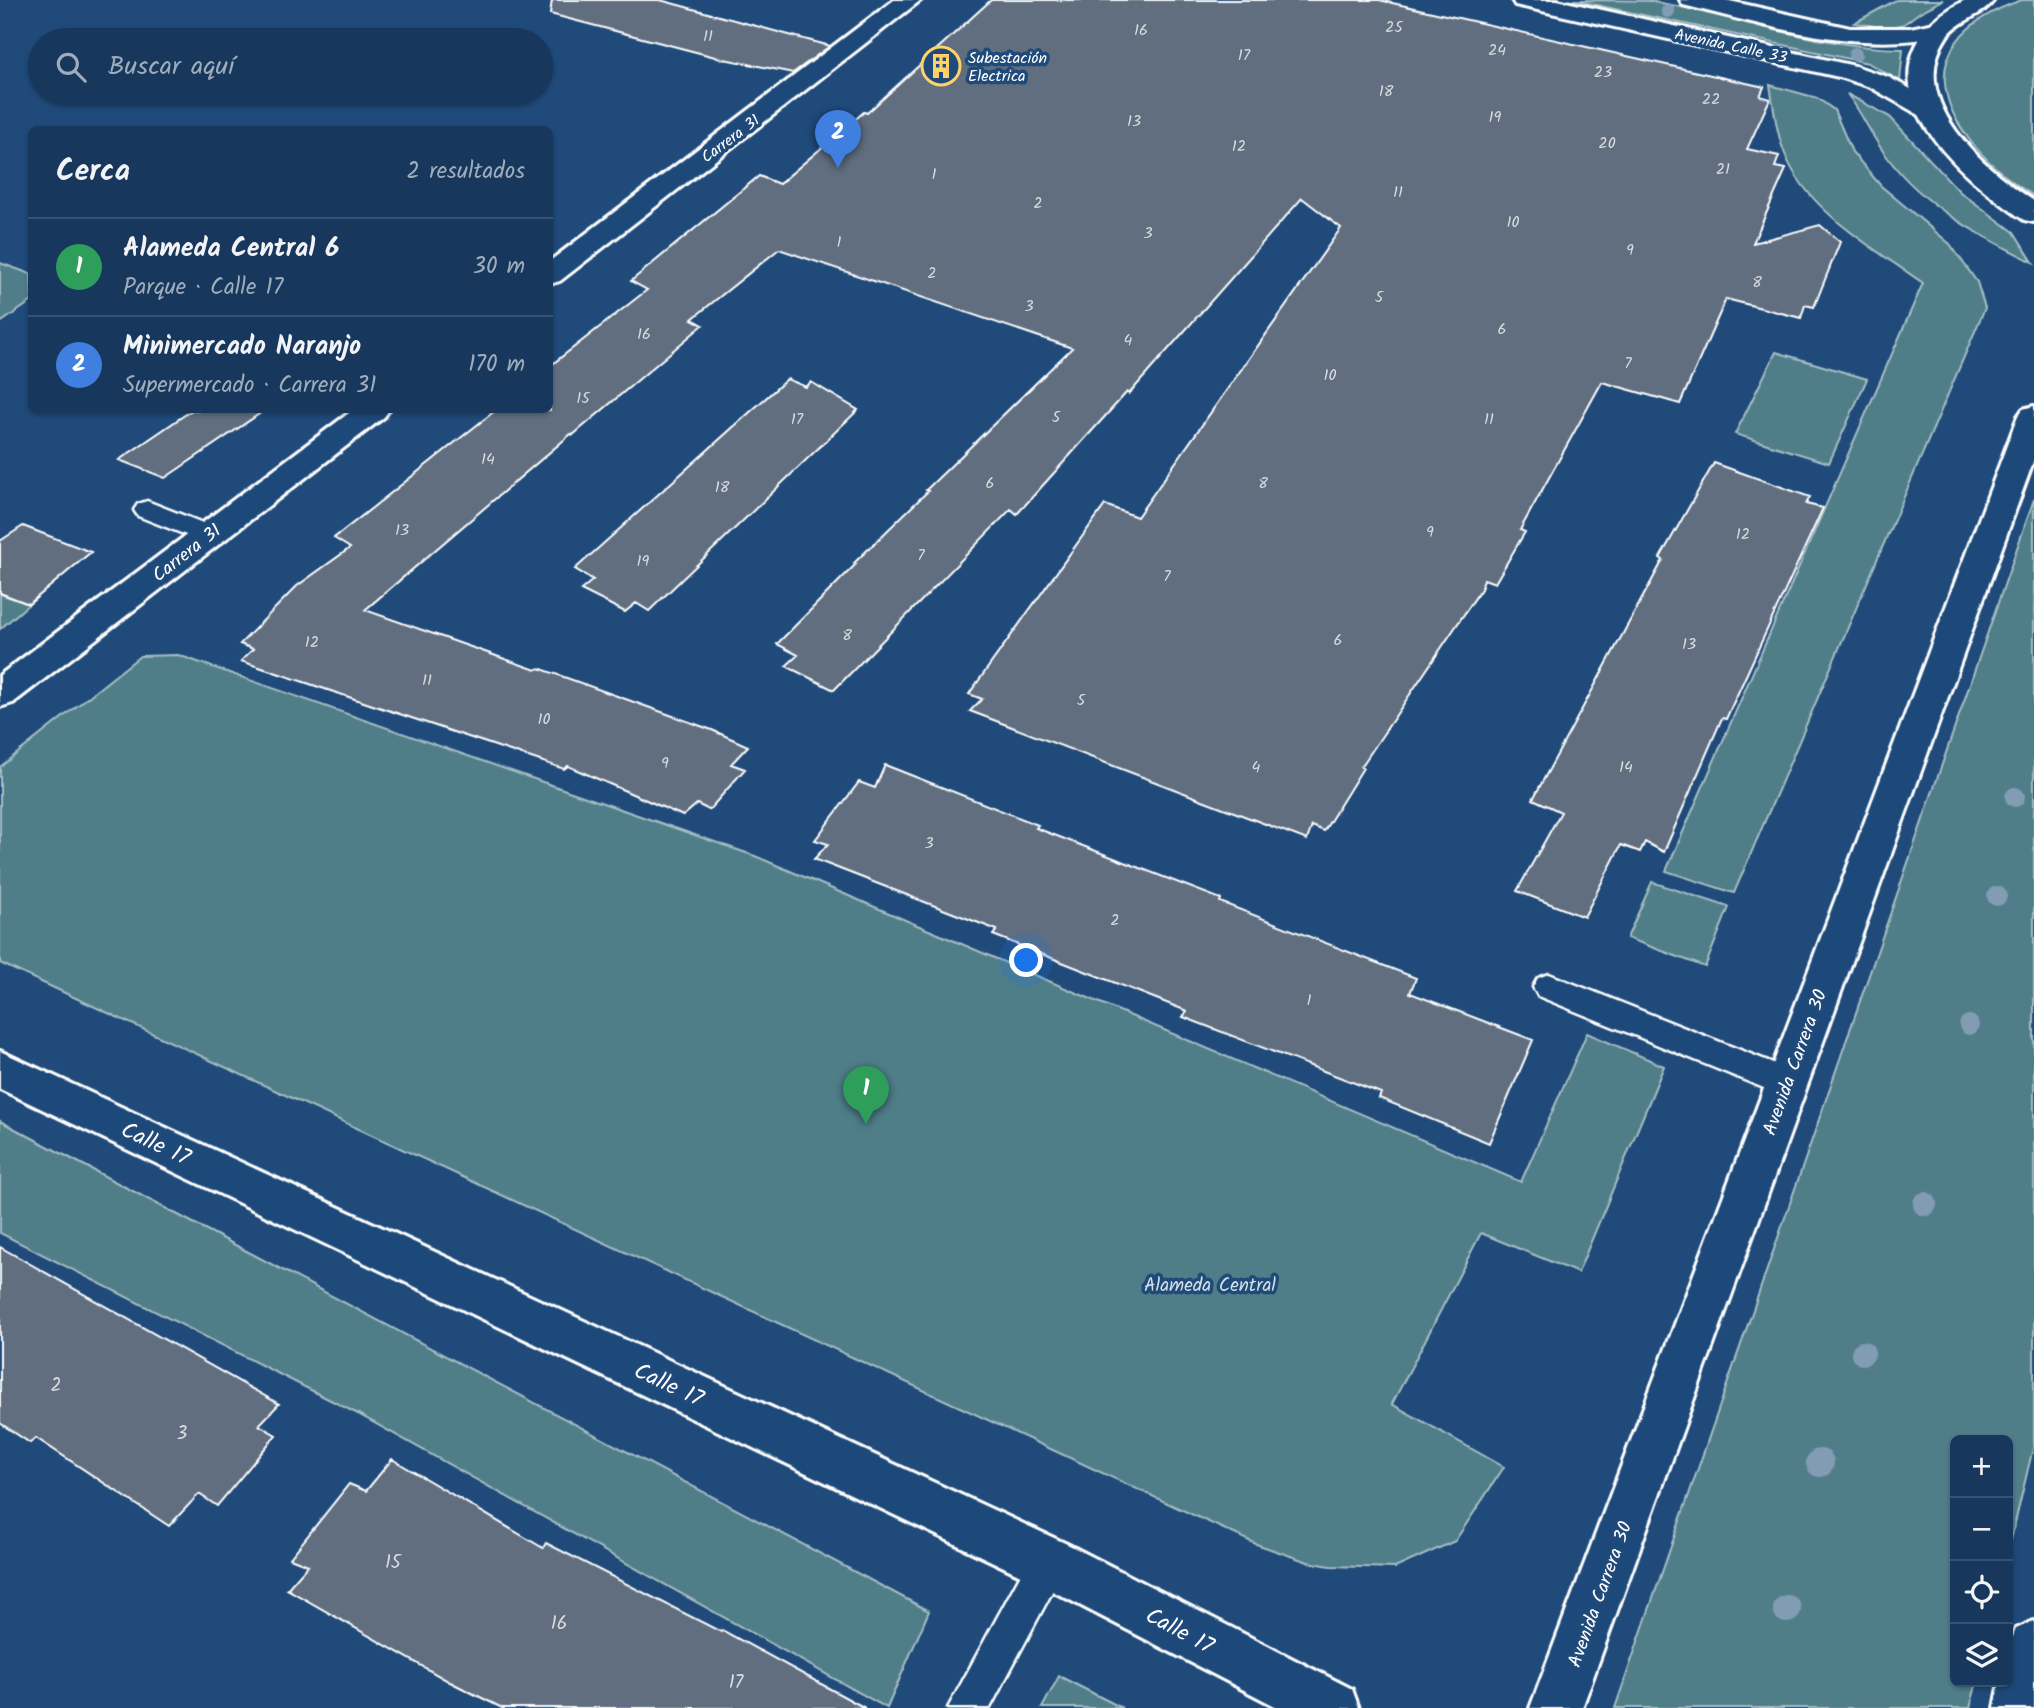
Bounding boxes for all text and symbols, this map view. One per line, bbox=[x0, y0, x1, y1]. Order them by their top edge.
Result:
house number: 25 bbox=[1385, 15, 1404, 40]
house number: 16 bbox=[1134, 18, 1148, 43]
street label: Avenida Calle 33 bbox=[1672, 22, 1789, 71]
house number: 11 bbox=[703, 24, 713, 49]
search box bbox=[28, 28, 553, 105]
house number: 24 bbox=[1488, 38, 1506, 63]
house number: 17 bbox=[1238, 43, 1251, 68]
building icon: Subestación Electrica bbox=[920, 45, 962, 87]
text: Buscar aquí bbox=[108, 46, 234, 88]
place label: Subestación Electrica bbox=[968, 46, 1047, 89]
icon: search bbox=[52, 48, 90, 86]
house number: 23 bbox=[1594, 60, 1612, 85]
house number: 18 bbox=[1379, 79, 1394, 104]
house number: 22 bbox=[1702, 87, 1720, 112]
house number: 19 bbox=[1489, 105, 1502, 130]
street label: Carrera 31 bbox=[696, 109, 766, 170]
house number: 13 bbox=[1127, 109, 1141, 134]
pin: 2 bbox=[815, 110, 861, 168]
house number: 20 bbox=[1598, 131, 1616, 156]
house number: 12 bbox=[1232, 134, 1246, 159]
text: Cerca bbox=[56, 148, 130, 196]
text: 2 resultados bbox=[407, 154, 525, 190]
house number: 21 bbox=[1716, 157, 1730, 182]
house number: 1 bbox=[931, 162, 937, 187]
house number: 11 bbox=[1393, 180, 1403, 205]
house number: 2 bbox=[1033, 191, 1043, 216]
house number: 10 bbox=[1506, 210, 1520, 235]
house number: 3 bbox=[1143, 221, 1153, 246]
text: Alameda Central 6 bbox=[123, 228, 339, 270]
house number: 1 bbox=[836, 230, 842, 255]
house number: 9 bbox=[1626, 238, 1634, 263]
text: 1 bbox=[76, 249, 82, 285]
text: 30 m bbox=[473, 249, 525, 285]
house number: 2 bbox=[927, 261, 937, 286]
text: Parque · Calle 17 bbox=[123, 270, 283, 306]
house number: 8 bbox=[1752, 270, 1762, 295]
house number: 5 bbox=[1375, 285, 1385, 310]
house number: 3 bbox=[1024, 294, 1034, 319]
house number: 6 bbox=[1498, 317, 1506, 342]
house number: 16 bbox=[637, 322, 651, 347]
text: Minimercado Naranjo bbox=[123, 326, 361, 368]
house number: 4 bbox=[1124, 328, 1133, 353]
text: 2 bbox=[72, 347, 86, 383]
text: 170 m bbox=[468, 347, 525, 383]
house number: 7 bbox=[1624, 351, 1632, 376]
house number: 10 bbox=[1323, 363, 1337, 388]
text: Supermercado · Carrera 31 bbox=[123, 368, 376, 404]
house number: 15 bbox=[576, 386, 591, 411]
house number: 5 bbox=[1052, 405, 1062, 430]
house number: 17 bbox=[791, 407, 804, 432]
house number: 11 bbox=[1484, 407, 1494, 432]
house number: 14 bbox=[481, 447, 495, 472]
house number: 6 bbox=[986, 471, 994, 496]
house number: 8 bbox=[1258, 471, 1268, 496]
house number: 18 bbox=[715, 475, 730, 500]
street label: Carrera 31 bbox=[146, 517, 228, 590]
house number: 13 bbox=[395, 518, 409, 543]
house number: 9 bbox=[1426, 520, 1434, 545]
house number: 12 bbox=[1736, 522, 1750, 547]
house number: 7 bbox=[917, 543, 925, 568]
house number: 19 bbox=[637, 549, 650, 574]
house number: 7 bbox=[1163, 564, 1171, 589]
house number: 8 bbox=[842, 623, 852, 648]
house number: 6 bbox=[1334, 628, 1342, 653]
house number: 12 bbox=[305, 630, 319, 655]
house number: 13 bbox=[1682, 632, 1696, 657]
house number: 11 bbox=[422, 668, 432, 693]
house number: 5 bbox=[1077, 688, 1087, 713]
house number: 10 bbox=[537, 707, 551, 732]
house number: 9 bbox=[661, 751, 669, 776]
house number: 4 bbox=[1252, 755, 1261, 780]
house number: 14 bbox=[1619, 755, 1633, 780]
house number: 3 bbox=[924, 831, 934, 856]
house number: 2 bbox=[1110, 908, 1120, 933]
your location bbox=[1009, 943, 1043, 977]
street label: Avenida Carrera 30 bbox=[1756, 985, 1836, 1140]
house number: 1 bbox=[1306, 988, 1312, 1013]
pin: 1 bbox=[843, 1066, 889, 1124]
street label: Calle 17 bbox=[114, 1113, 197, 1177]
park label: Alameda Central bbox=[1144, 1271, 1276, 1301]
street label: Calle 17 bbox=[627, 1354, 710, 1418]
house number: 2 bbox=[50, 1371, 62, 1401]
house number: 3 bbox=[177, 1419, 188, 1449]
map controls bbox=[1950, 1435, 2013, 1687]
button: + bbox=[1950, 1435, 2013, 1498]
button: − bbox=[1950, 1498, 2013, 1561]
street label: Avenida Carrera 30 bbox=[1561, 1517, 1641, 1672]
house number: 15 bbox=[385, 1548, 403, 1578]
button: locate bbox=[1950, 1561, 2013, 1624]
street label: Calle 17 bbox=[1138, 1599, 1221, 1666]
house number: 16 bbox=[551, 1609, 567, 1639]
button: layers bbox=[1950, 1624, 2013, 1687]
house number: 17 bbox=[729, 1668, 745, 1698]

